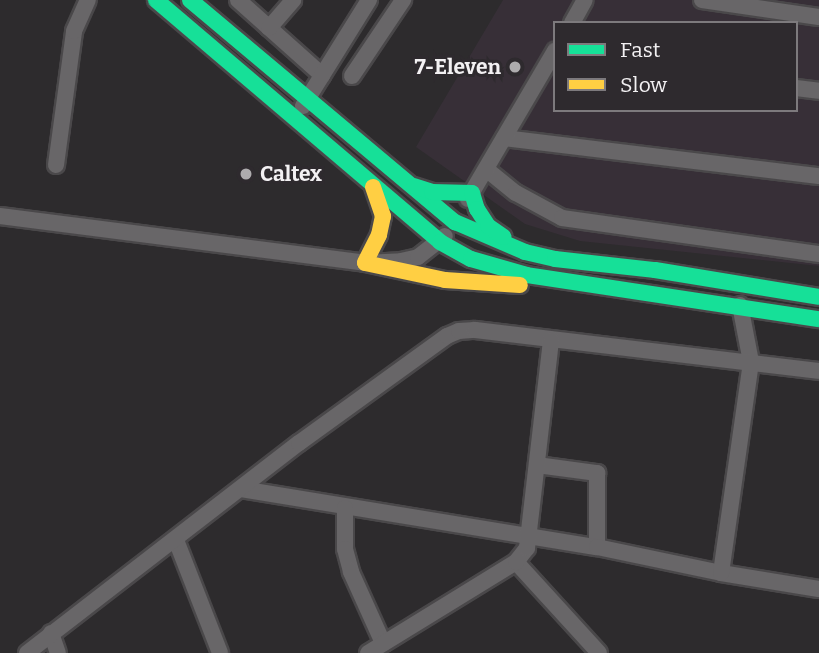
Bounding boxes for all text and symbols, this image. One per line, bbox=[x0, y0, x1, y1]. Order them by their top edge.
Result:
legend bbox=[553, 21, 798, 112]
text: Fast bbox=[620, 37, 660, 63]
place label: 7-Eleven bbox=[415, 54, 501, 80]
marker: 7-Eleven bbox=[507, 59, 523, 75]
text: Slow bbox=[620, 72, 667, 98]
place label: Caltex bbox=[260, 161, 322, 187]
marker: Caltex bbox=[238, 166, 254, 182]

